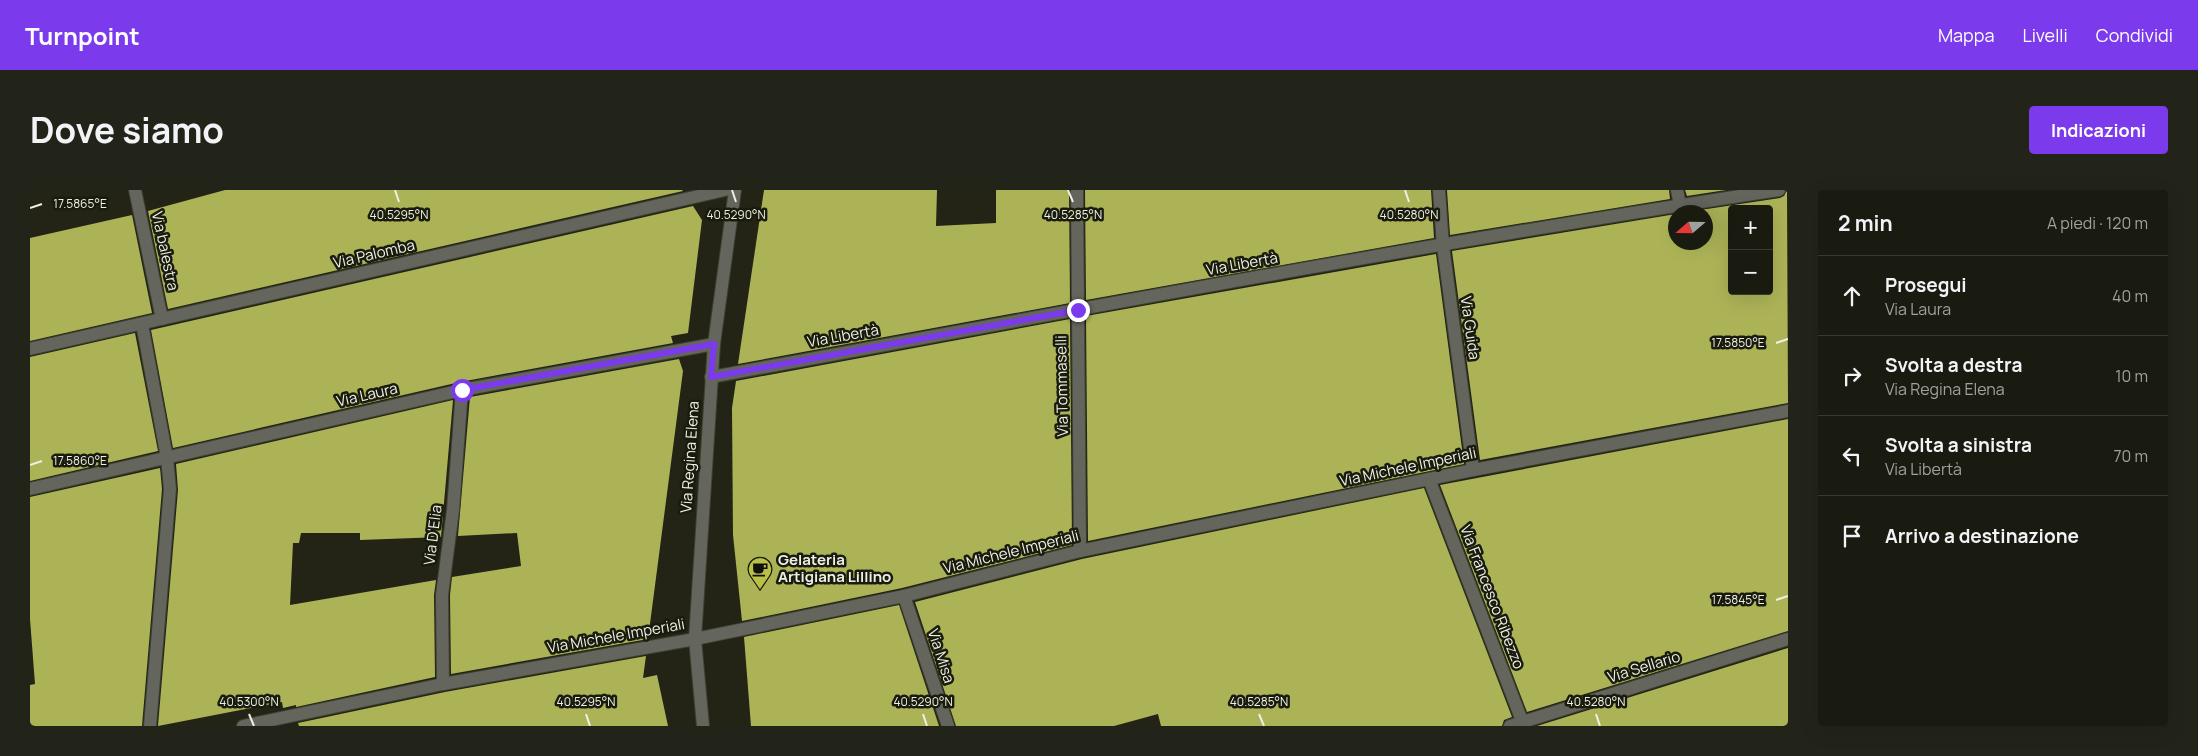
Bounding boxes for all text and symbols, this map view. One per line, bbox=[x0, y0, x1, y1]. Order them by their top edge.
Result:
text: Turnpoint bbox=[25, 19, 140, 52]
text: Mappa bbox=[1938, 23, 1994, 47]
text: Livelli bbox=[2022, 23, 2068, 47]
text: Condividi bbox=[2096, 23, 2173, 47]
text: Dove siamo bbox=[30, 106, 224, 154]
button: Indicazioni bbox=[2029, 106, 2168, 154]
text: 17.5865°E bbox=[53, 195, 107, 212]
north arrow bbox=[1668, 205, 1713, 250]
map controls bbox=[1728, 205, 1773, 295]
button: + bbox=[1728, 205, 1773, 250]
text: 40.5295°N bbox=[370, 206, 428, 223]
text: 40.5290°N bbox=[706, 206, 766, 223]
text: 40.5285°N bbox=[1044, 206, 1102, 223]
text: 40.5280°N bbox=[1380, 206, 1438, 223]
street label: Via balestra bbox=[147, 209, 184, 292]
text: 2 min bbox=[1838, 209, 1893, 237]
text: A piedi · 120 m bbox=[2047, 212, 2148, 234]
street label: Via Palomba bbox=[331, 234, 417, 273]
street label: Via Libertà bbox=[1205, 247, 1279, 280]
button: − bbox=[1728, 250, 1773, 295]
text: Prosegui bbox=[1885, 272, 1967, 298]
icon: ahead bbox=[1838, 282, 1866, 310]
text: 40 m bbox=[2112, 285, 2148, 307]
street label: Via Guida bbox=[1456, 295, 1485, 361]
text: Via Laura bbox=[1885, 298, 1951, 320]
route end bbox=[1067, 299, 1090, 322]
street label: Via Libertà bbox=[806, 319, 880, 352]
text: 17.5850°E bbox=[1711, 334, 1765, 351]
street label: Via Tommaselli bbox=[1050, 335, 1073, 437]
text: Svolta a destra bbox=[1885, 352, 2022, 378]
icon: right bbox=[1838, 362, 1866, 390]
text: 10 m bbox=[2115, 365, 2148, 387]
street label: Via Laura bbox=[334, 377, 399, 412]
text: Via Regina Elena bbox=[1885, 378, 2005, 400]
route start bbox=[451, 379, 474, 402]
street label: Via Regina Elena bbox=[675, 400, 704, 514]
text: Svolta a sinistra bbox=[1885, 432, 2032, 458]
street label: Via Michele Imperiali bbox=[1338, 442, 1478, 491]
icon: left bbox=[1838, 442, 1866, 470]
text: 70 m bbox=[2113, 445, 2148, 467]
text: 17.5860°E bbox=[53, 452, 107, 469]
text: Via Libertà bbox=[1885, 458, 1962, 480]
street label: Via D'Elia bbox=[418, 504, 447, 566]
street label: Via Francesco Ribezzo bbox=[1455, 522, 1530, 672]
icon: arrive bbox=[1838, 522, 1866, 550]
text: Arrivo a destinazione bbox=[1885, 523, 2079, 549]
street label: Via Michele Imperiali bbox=[941, 525, 1081, 579]
place label: Gelateria Artigiana Lillino bbox=[778, 549, 891, 587]
cafe icon: Gelateria Artigiana Lillino bbox=[747, 556, 773, 590]
text: 17.5845°E bbox=[1711, 591, 1765, 608]
street label: Via Michele Imperiali bbox=[546, 613, 686, 658]
street label: Via Misa bbox=[923, 626, 960, 686]
street label: Via Sellario bbox=[1605, 646, 1683, 687]
text: 40.5300°N bbox=[219, 693, 279, 710]
text: 40.5295°N bbox=[557, 693, 615, 710]
text: 40.5290°N bbox=[893, 693, 953, 710]
text: 40.5285°N bbox=[1230, 693, 1288, 710]
text: 40.5280°N bbox=[1567, 693, 1625, 710]

